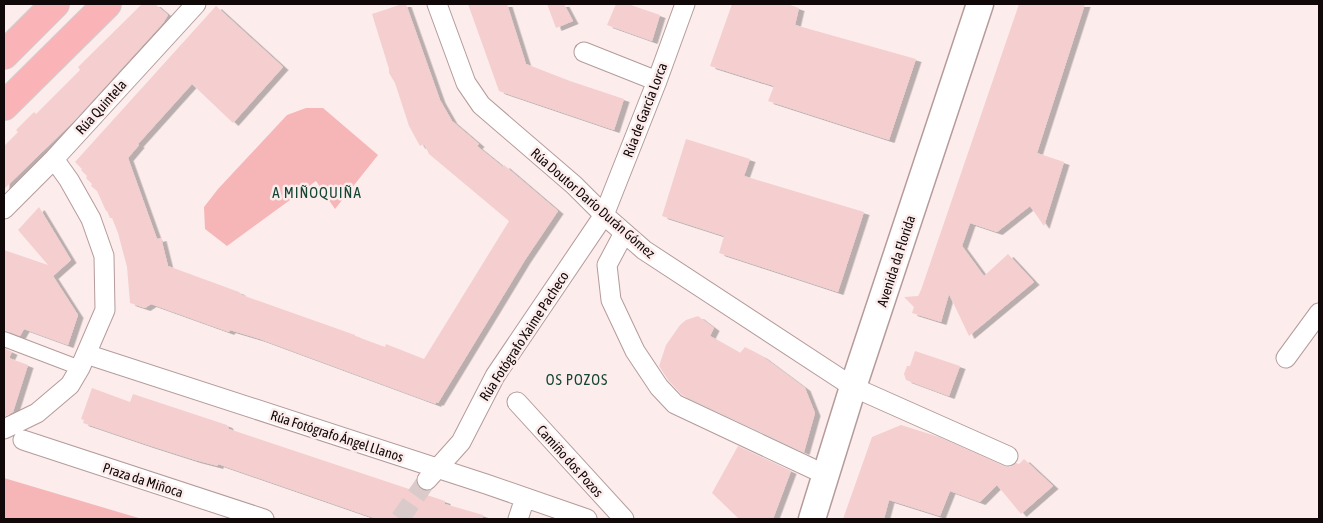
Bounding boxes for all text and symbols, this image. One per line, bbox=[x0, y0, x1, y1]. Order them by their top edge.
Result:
street label: Rúa de García Lorca bbox=[620, 61, 670, 159]
street label: Rúa Quintela bbox=[72, 77, 130, 137]
street label: Rúa Doutor Darío Durán Gómez bbox=[528, 145, 658, 261]
district label: A MIÑOQUIÑA bbox=[272, 184, 362, 201]
street label: Avenida da Florida bbox=[874, 213, 918, 309]
street label: Rúa Fotógrafo Xaime Pacheco bbox=[476, 268, 572, 404]
district label: OS POZOS bbox=[546, 371, 608, 388]
street label: Rúa Fotógrafo Ángel Llanos bbox=[269, 407, 405, 465]
street label: Camiño dos Pozos bbox=[534, 422, 606, 500]
street label: Praza da Miñoca bbox=[101, 460, 185, 500]

